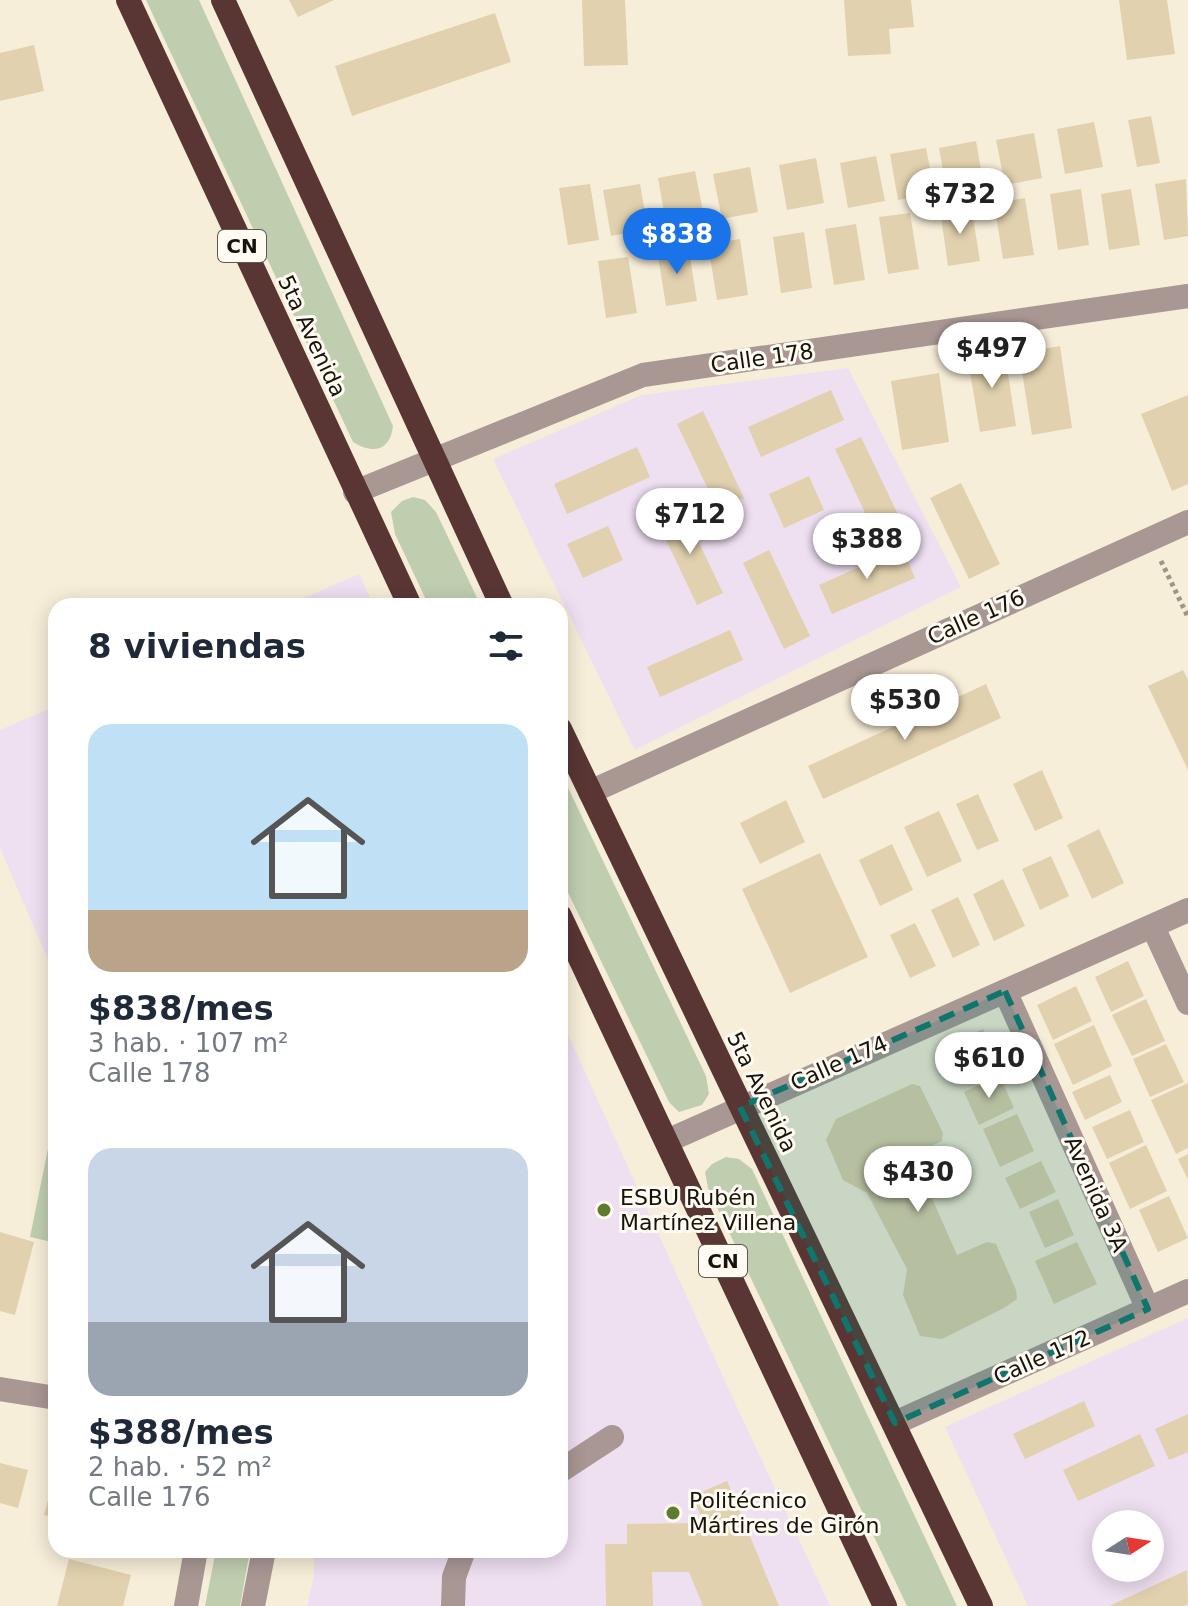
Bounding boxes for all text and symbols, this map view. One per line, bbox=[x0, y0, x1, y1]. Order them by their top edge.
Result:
pin: $732 bbox=[913, 168, 1007, 236]
text: $732 bbox=[924, 179, 996, 209]
pin: $838 bbox=[630, 208, 724, 276]
text: $838 bbox=[641, 219, 713, 249]
road number: CN bbox=[218, 230, 266, 262]
street label: 5ta Avenida bbox=[273, 271, 351, 401]
pin: $497 bbox=[945, 322, 1039, 390]
text: $497 bbox=[956, 333, 1028, 363]
street label: Calle 178 bbox=[709, 338, 815, 378]
pin: $712 bbox=[643, 488, 737, 556]
text: $712 bbox=[654, 499, 726, 529]
pin: $388 bbox=[820, 513, 914, 581]
text: $388 bbox=[831, 524, 903, 554]
street label: Calle 176 bbox=[924, 585, 1028, 649]
icon: filters bbox=[484, 624, 528, 668]
text: 8 viviendas bbox=[88, 626, 306, 666]
pin: $530 bbox=[858, 674, 952, 742]
text: $530 bbox=[869, 685, 941, 715]
icon: home bbox=[236, 776, 380, 920]
text: $838/mes bbox=[88, 988, 274, 1028]
text: 3 hab. · 107 m² bbox=[88, 1028, 288, 1058]
street label: 5ta Avenida bbox=[722, 1028, 802, 1156]
street label: Calle 174 bbox=[787, 1031, 891, 1095]
pin: $610 bbox=[942, 1032, 1036, 1100]
text: $610 bbox=[953, 1043, 1025, 1073]
text: Calle 178 bbox=[88, 1058, 210, 1088]
street label: Avenida 3A bbox=[1059, 1132, 1133, 1256]
pin: $430 bbox=[871, 1146, 965, 1214]
text: $430 bbox=[882, 1157, 954, 1187]
place label: ESBU Rubén Martínez Villena bbox=[620, 1185, 796, 1235]
icon: home bbox=[236, 1200, 380, 1344]
marker: ESBU Rubén Martínez Villena bbox=[595, 1201, 613, 1219]
road number: CN bbox=[699, 1245, 747, 1277]
street label: Calle 172 bbox=[990, 1325, 1094, 1389]
text: $388/mes bbox=[88, 1412, 274, 1452]
text: 2 hab. · 52 m² bbox=[88, 1452, 272, 1482]
text: Calle 176 bbox=[88, 1482, 210, 1512]
place label: Politécnico Mártires de Girón bbox=[689, 1488, 879, 1538]
marker: Politécnico Mártires de Girón bbox=[664, 1504, 682, 1522]
north arrow bbox=[1092, 1510, 1164, 1582]
map controls bbox=[1092, 1510, 1164, 1582]

